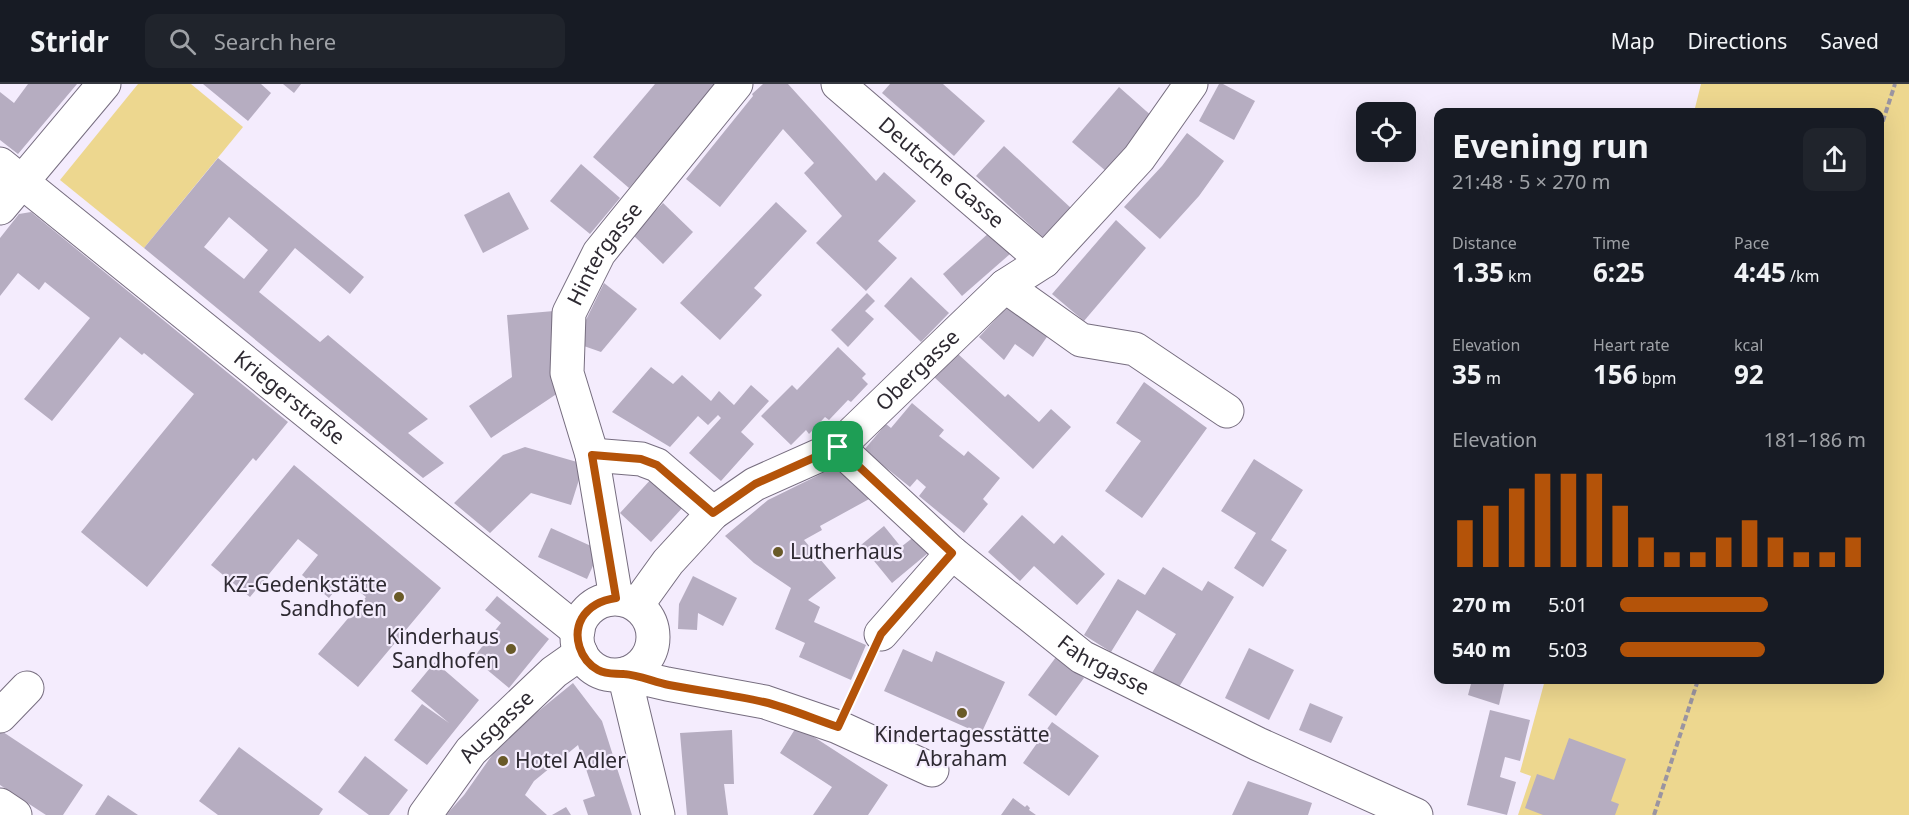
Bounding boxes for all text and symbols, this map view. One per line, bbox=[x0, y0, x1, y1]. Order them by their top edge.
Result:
search box bbox=[145, 14, 565, 68]
text: Stridr bbox=[30, 22, 109, 60]
icon: search bbox=[166, 25, 199, 58]
text: Search here bbox=[214, 26, 336, 56]
text: Map bbox=[1611, 27, 1655, 55]
text: Directions bbox=[1688, 27, 1787, 55]
text: Saved bbox=[1820, 27, 1879, 55]
map controls bbox=[1356, 102, 1416, 162]
button: locate bbox=[1356, 102, 1416, 162]
street label: Deutsche Gasse bbox=[873, 110, 1011, 234]
text: Evening run bbox=[1452, 123, 1649, 168]
button: share bbox=[1803, 128, 1866, 191]
text: 21:48 · 5 × 270 m bbox=[1452, 168, 1610, 195]
street label: Hintergasse bbox=[560, 196, 648, 310]
text: Distance bbox=[1452, 232, 1517, 254]
text: Time bbox=[1593, 232, 1630, 254]
text: Pace bbox=[1734, 232, 1769, 254]
text: 1.35 bbox=[1452, 254, 1504, 290]
text: 6:25 bbox=[1593, 254, 1645, 290]
text: 4:45 bbox=[1734, 254, 1786, 290]
text: km bbox=[1504, 265, 1532, 287]
text: /km bbox=[1786, 265, 1820, 287]
street label: Obergasse bbox=[869, 323, 965, 417]
text: Elevation bbox=[1452, 334, 1520, 356]
text: Heart rate bbox=[1593, 334, 1669, 356]
text: kcal bbox=[1734, 334, 1763, 356]
street label: Kriegerstraße bbox=[229, 344, 351, 450]
text: 35 bbox=[1452, 356, 1482, 392]
text: 156 bbox=[1593, 356, 1638, 392]
text: 92 bbox=[1734, 356, 1764, 392]
text: m bbox=[1482, 367, 1501, 389]
text: bpm bbox=[1638, 367, 1676, 389]
pin bbox=[812, 421, 863, 472]
text: Elevation bbox=[1452, 426, 1537, 453]
text: 181–186 m bbox=[1763, 426, 1866, 453]
icon: arrive bbox=[821, 430, 854, 463]
place label: Lutherhaus bbox=[790, 537, 903, 565]
marker: Lutherhaus bbox=[771, 545, 785, 559]
place label: KZ-Gedenkstätte Sandhofen bbox=[223, 570, 387, 622]
marker: KZ-Gedenkstätte Sandhofen bbox=[392, 590, 406, 604]
text: 270 m bbox=[1452, 591, 1511, 618]
text: 5:01 bbox=[1548, 591, 1588, 618]
place label: Kinderhaus Sandhofen bbox=[386, 622, 499, 674]
street label: Fahrgasse bbox=[1052, 628, 1154, 701]
text: 540 m bbox=[1452, 636, 1511, 663]
text: 5:03 bbox=[1548, 636, 1588, 663]
marker: Kinderhaus Sandhofen bbox=[504, 642, 518, 656]
street label: Ausgasse bbox=[452, 684, 539, 768]
marker: Kindertagesstätte Abraham bbox=[955, 706, 969, 720]
place label: Kindertagesstätte Abraham bbox=[874, 720, 1050, 772]
place label: Hotel Adler bbox=[515, 746, 626, 774]
marker: Hotel Adler bbox=[496, 754, 510, 768]

